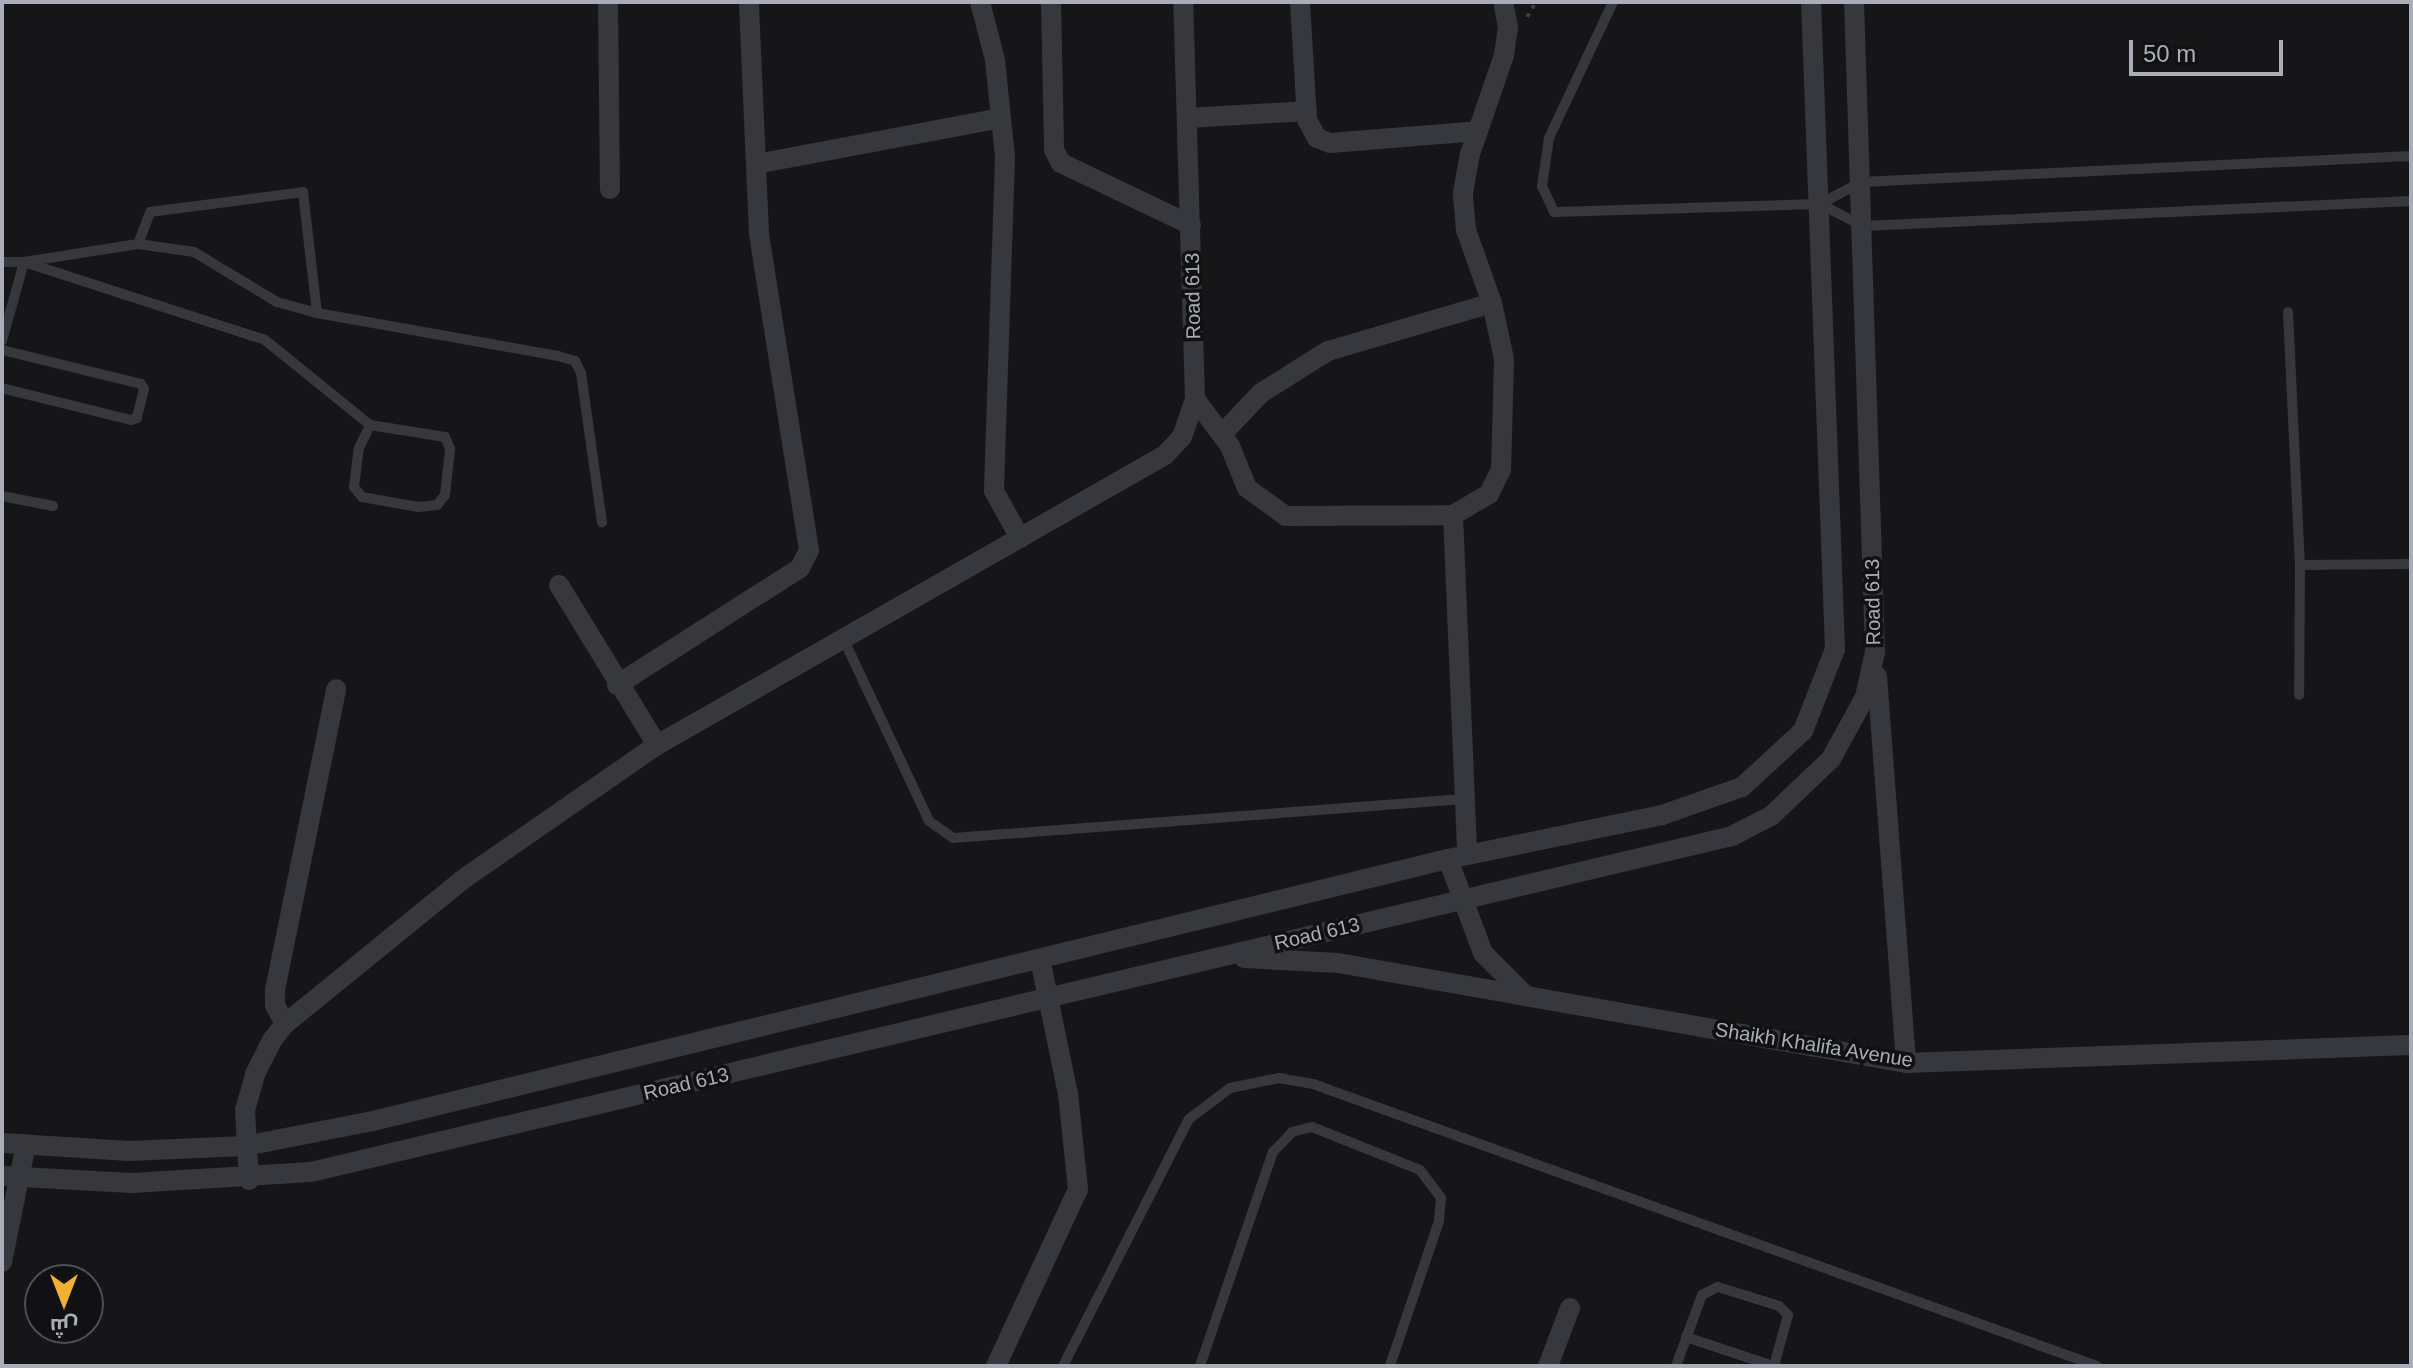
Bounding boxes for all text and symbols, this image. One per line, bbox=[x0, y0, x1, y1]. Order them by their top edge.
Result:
scale bar bbox=[2133, 24, 2287, 74]
text: 50 m bbox=[2143, 40, 2196, 67]
street label: Road 613 bbox=[1180, 252, 1206, 340]
street label: Road 613 bbox=[1860, 558, 1886, 646]
street label: Road 613 bbox=[1272, 913, 1362, 955]
street label: Shaikh Khalifa Avenue bbox=[1713, 1017, 1915, 1073]
street label: Road 613 bbox=[641, 1063, 731, 1105]
north arrow bbox=[24, 1264, 104, 1344]
text: ش bbox=[50, 1314, 78, 1339]

